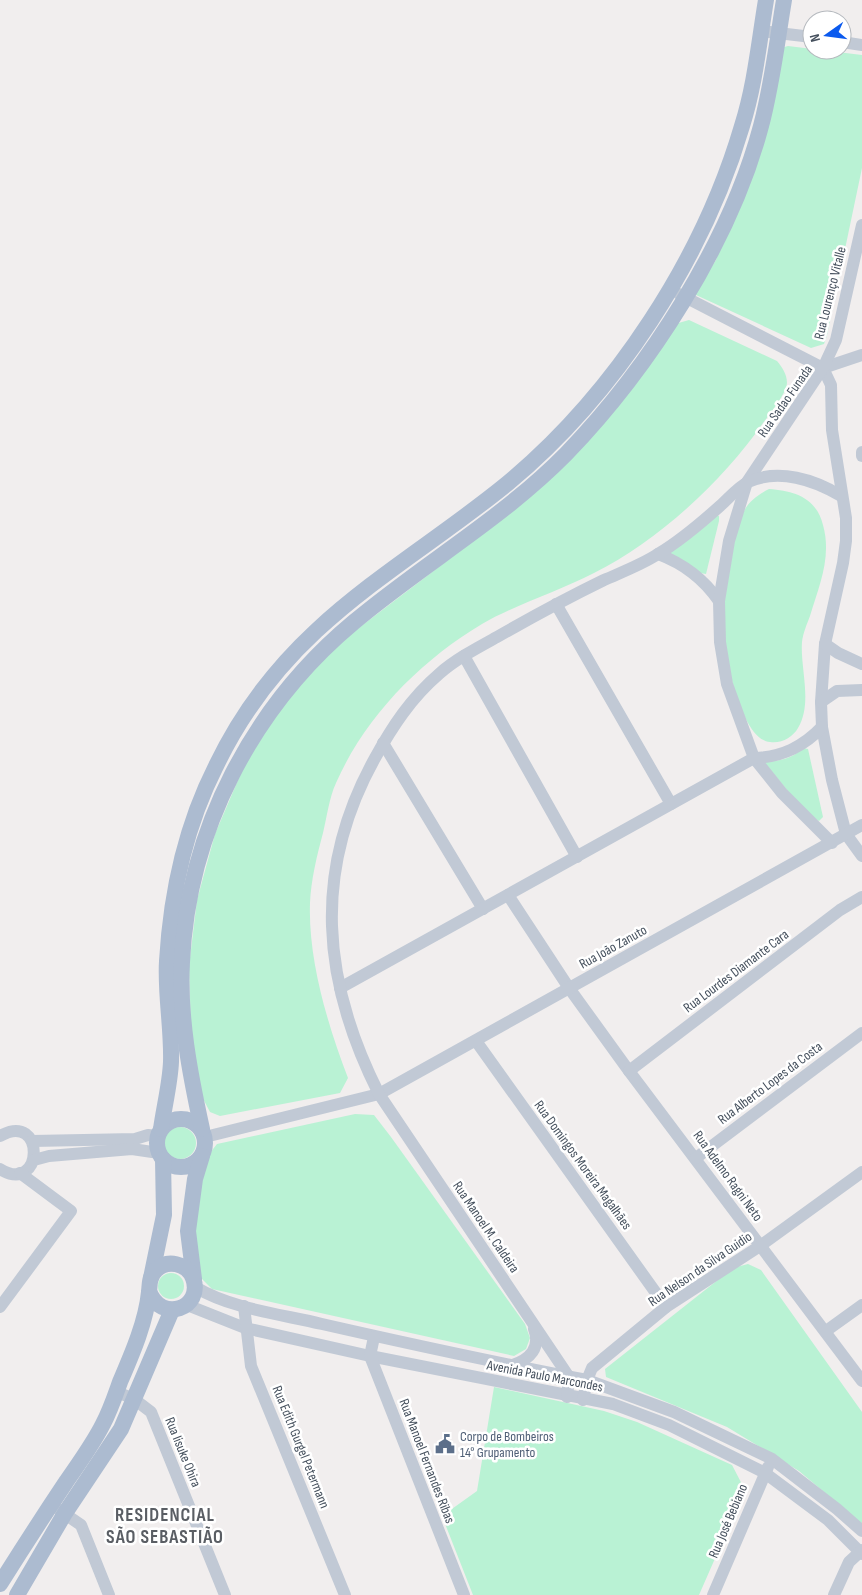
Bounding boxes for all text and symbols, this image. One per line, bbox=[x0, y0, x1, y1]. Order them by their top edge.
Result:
north arrow bbox=[802, 10, 852, 60]
text: N bbox=[806, 32, 824, 44]
street label: Rua Lourenço Vitalle bbox=[810, 245, 850, 341]
street label: Rua Sadao Funada bbox=[754, 362, 816, 440]
street label: Rua João Zanuto bbox=[576, 921, 650, 973]
street label: Rua Lourdes Diamante Cara bbox=[680, 926, 792, 1016]
street label: Rua Alberto Lopes da Costa bbox=[714, 1038, 826, 1128]
street label: Rua Domingos Moreira Magalhães bbox=[530, 1097, 636, 1233]
street label: Rua Adelmo Ragni Neto bbox=[689, 1127, 767, 1225]
street label: Rua Manoel M. Caldeira bbox=[449, 1178, 523, 1276]
street label: Rua Nelson da Silva Guidio bbox=[645, 1228, 755, 1310]
street label: Avenida Paulo Marcondes bbox=[485, 1356, 604, 1396]
street label: Rua Edith Gurgel Petermann bbox=[269, 1383, 333, 1511]
street label: Rua Manoel Fernandes Ribas bbox=[395, 1396, 459, 1526]
street label: Rua Iisuke Ohira bbox=[161, 1415, 205, 1489]
place label: Corpo de Bombeiros 14° Grupamento bbox=[460, 1428, 554, 1461]
public building icon: Corpo de Bombeiros 14° Grupamento bbox=[434, 1433, 456, 1455]
street label: Rua José Bebiano bbox=[705, 1481, 751, 1561]
district label: RESIDENCIAL SÃO SEBASTIÃO bbox=[106, 1504, 224, 1549]

